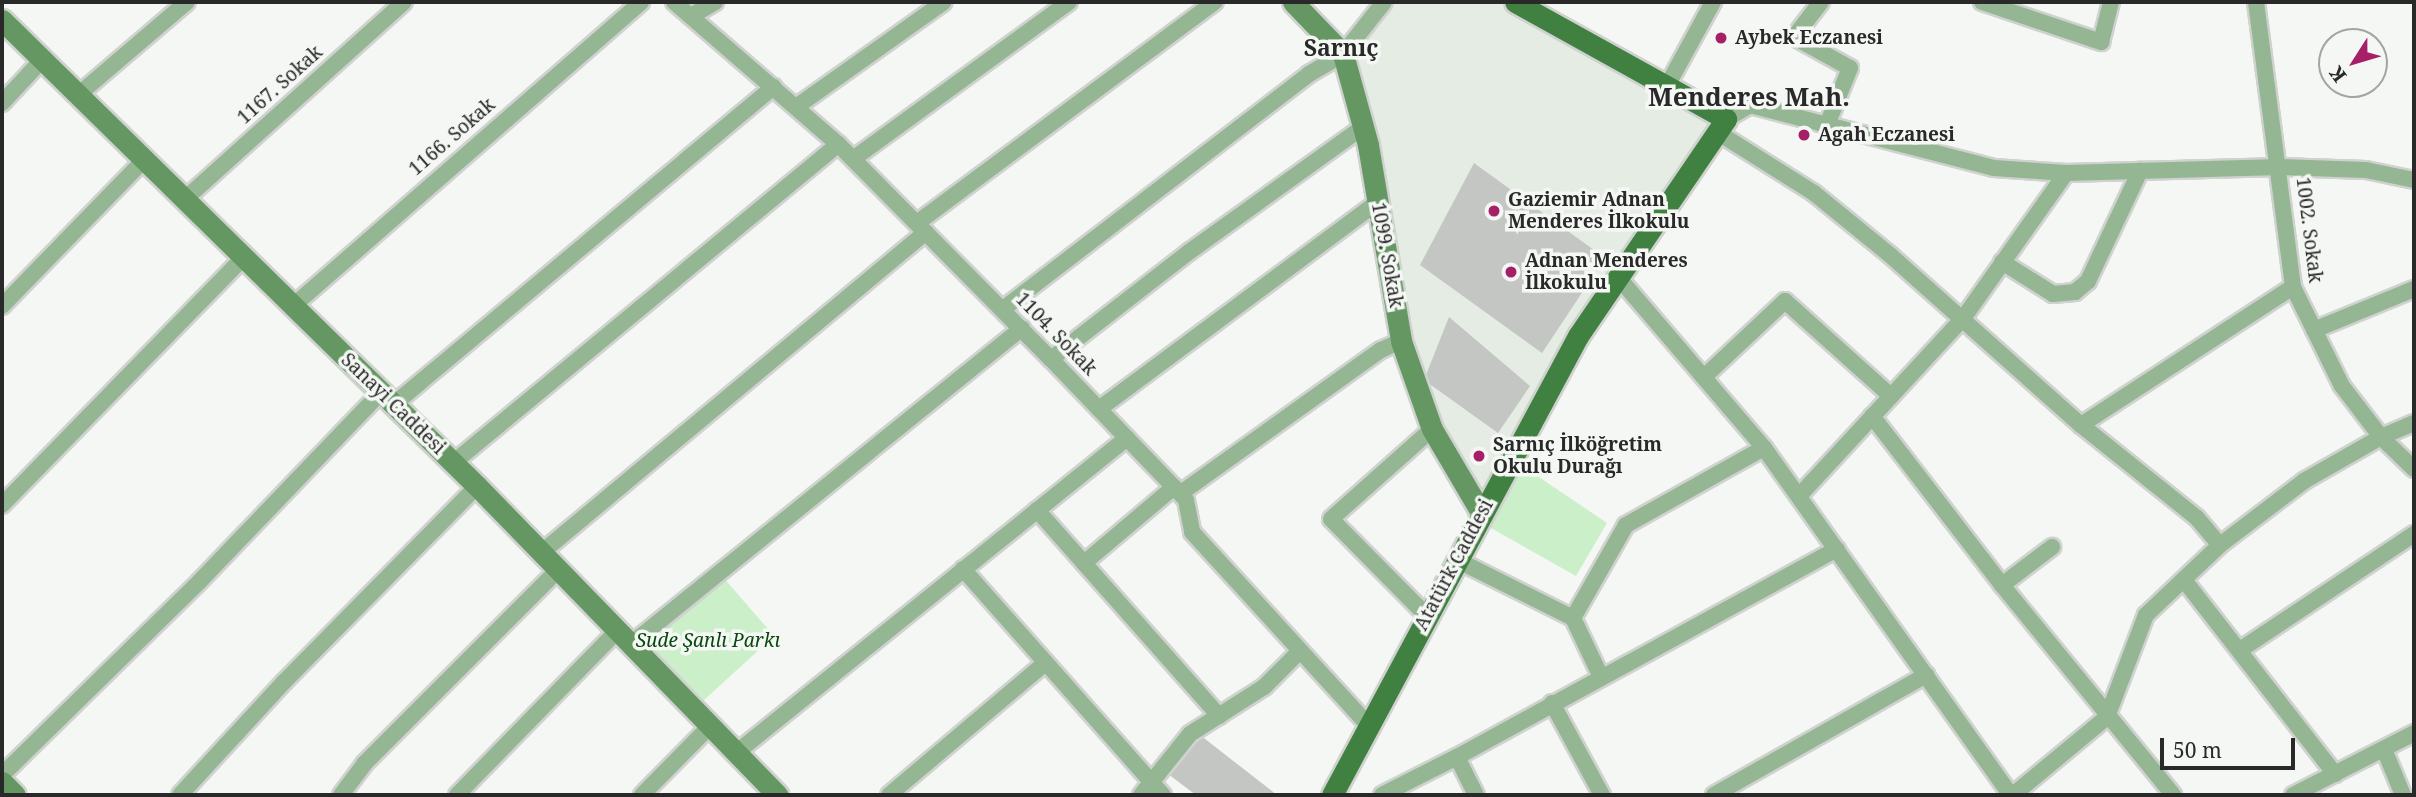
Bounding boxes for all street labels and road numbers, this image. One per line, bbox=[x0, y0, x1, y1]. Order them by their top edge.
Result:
street label: 1167. Sokak bbox=[233, 41, 327, 129]
street label: 1166. Sokak bbox=[404, 93, 500, 181]
street label: 1002. Sokak bbox=[2291, 176, 2327, 284]
street label: 1099. Sokak bbox=[1367, 201, 1407, 309]
street label: 1104. Sokak bbox=[1011, 288, 1101, 380]
street label: Sanayi Caddesi bbox=[336, 349, 450, 459]
street label: Atatürk Caddesi bbox=[1410, 496, 1498, 634]

